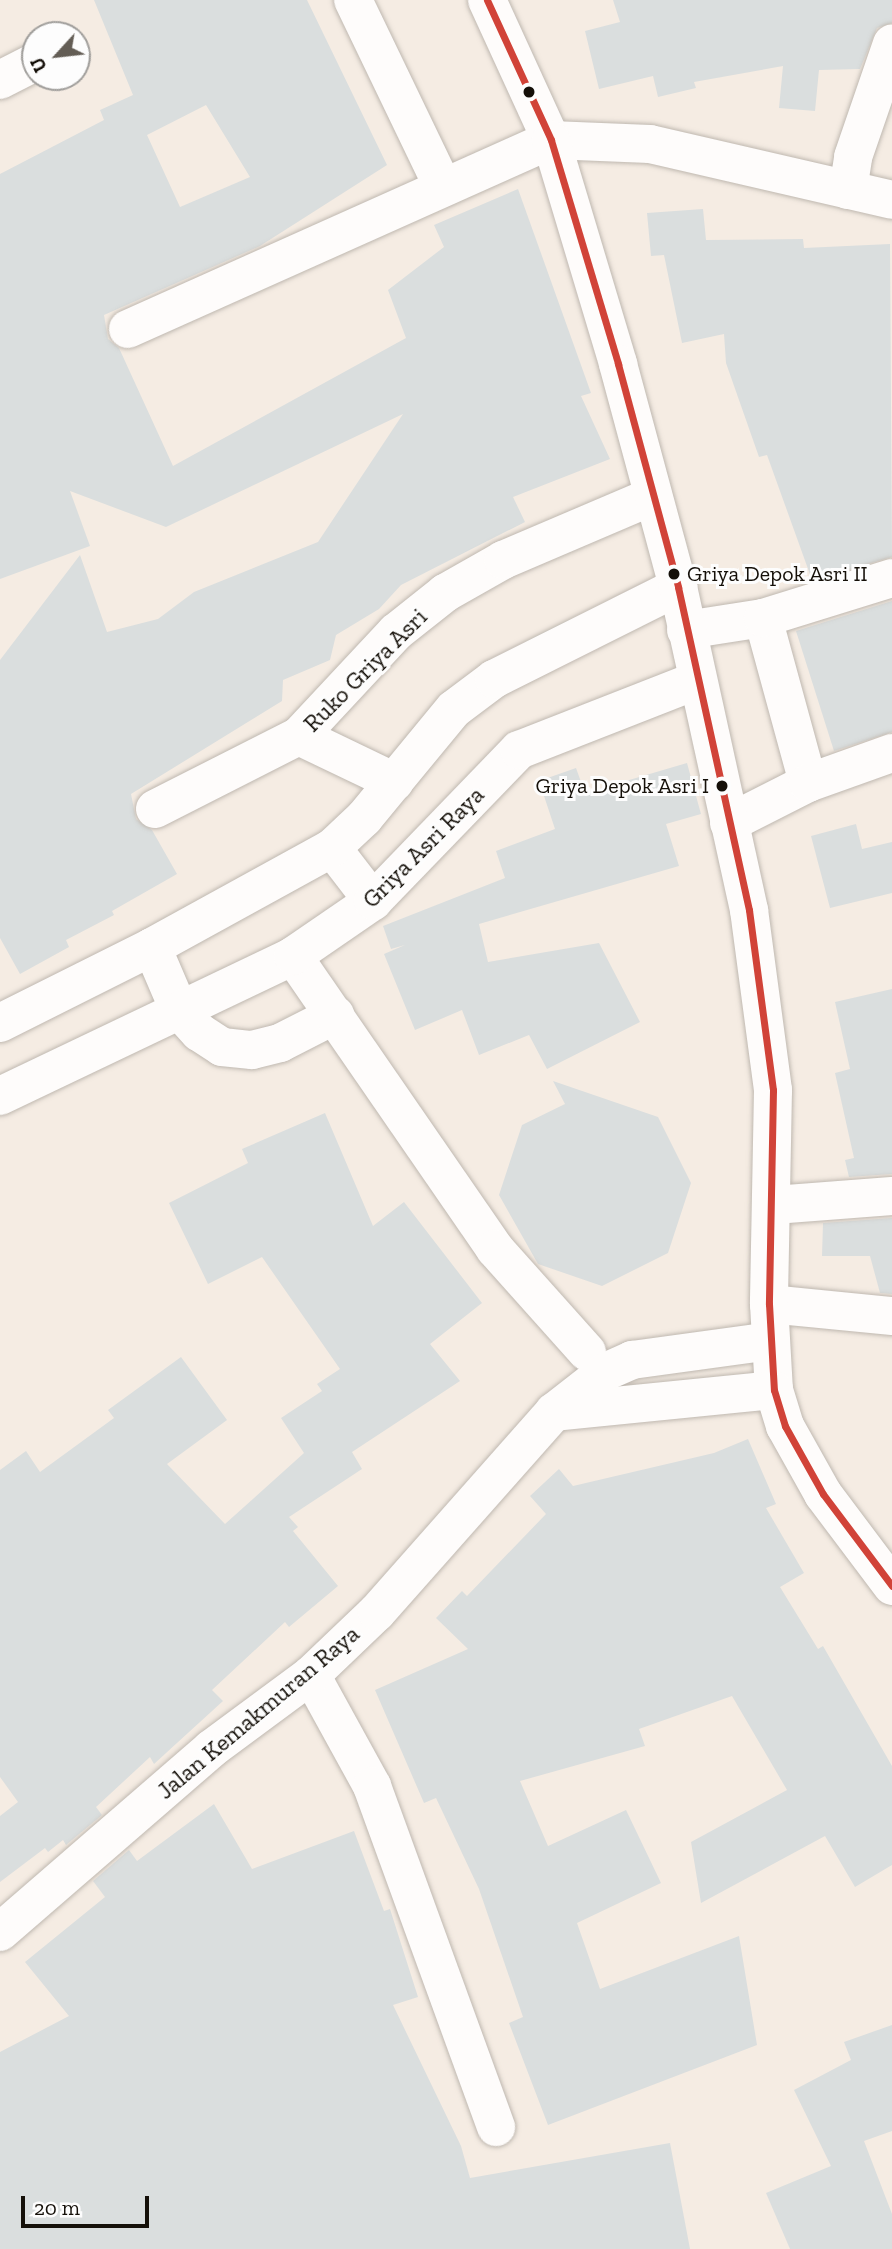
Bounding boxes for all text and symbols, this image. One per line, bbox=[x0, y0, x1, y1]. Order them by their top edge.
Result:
north arrow bbox=[21, 21, 91, 91]
text: U bbox=[25, 54, 52, 76]
unlabelled marker bbox=[522, 85, 536, 99]
place label: Griya Depok Asri II bbox=[687, 561, 868, 587]
marker: Griya Depok Asri II bbox=[667, 567, 681, 581]
street label: Ruko Griya Asri bbox=[297, 602, 433, 738]
place label: Griya Depok Asri I bbox=[535, 773, 709, 799]
marker: Griya Depok Asri I bbox=[715, 779, 729, 793]
street label: Griya Asri Raya bbox=[356, 780, 490, 914]
street label: Jalan Kemakmuran Raya bbox=[151, 1619, 365, 1805]
scale bar bbox=[24, 2182, 152, 2226]
text: 20 m bbox=[34, 2195, 80, 2220]

